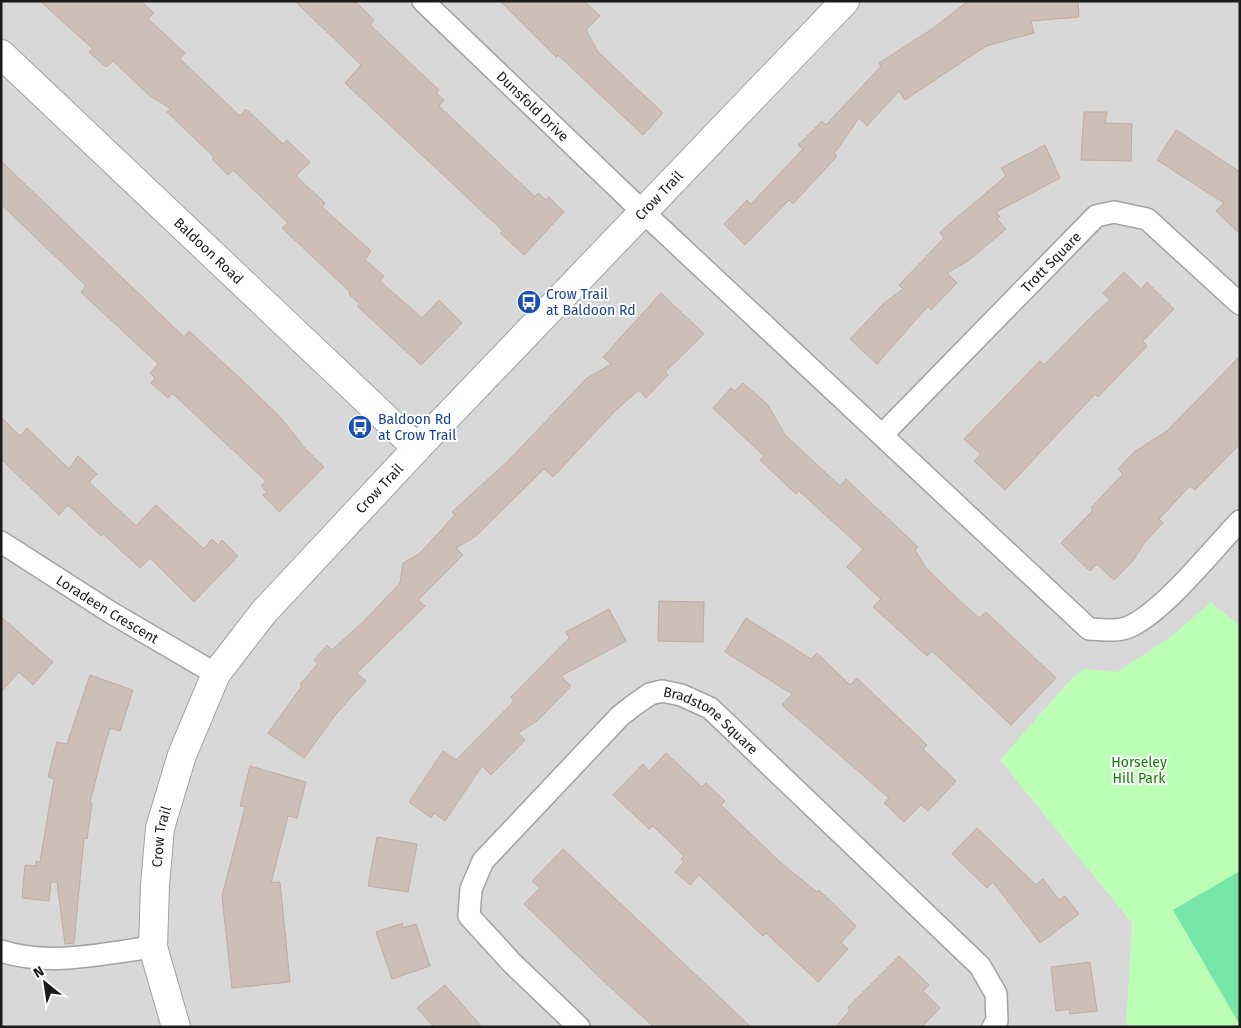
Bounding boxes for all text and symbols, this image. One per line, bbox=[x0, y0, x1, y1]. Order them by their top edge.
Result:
street label: Dunsfold Drive bbox=[493, 68, 572, 145]
street label: Crow Trail bbox=[631, 167, 686, 224]
street label: Baldoon Road bbox=[170, 214, 247, 287]
street label: Trott Square bbox=[1018, 228, 1085, 296]
place label: Crow Trail at Baldoon Rd bbox=[546, 286, 636, 319]
bus stop icon: Crow Trail at Baldoon Rd bbox=[516, 289, 542, 315]
place label: Baldoon Rd at Crow Trail bbox=[378, 411, 456, 444]
bus stop icon: Baldoon Rd at Crow Trail bbox=[347, 414, 373, 440]
street label: Crow Trail bbox=[352, 460, 407, 517]
street label: Loradeen Crescent bbox=[53, 571, 163, 648]
street label: Bradstone Square bbox=[662, 683, 762, 758]
park label: Horseley Hill Park bbox=[1111, 754, 1167, 787]
street label: Crow Trail bbox=[148, 804, 175, 868]
north arrow bbox=[20, 958, 70, 1008]
text: N bbox=[30, 962, 47, 982]

